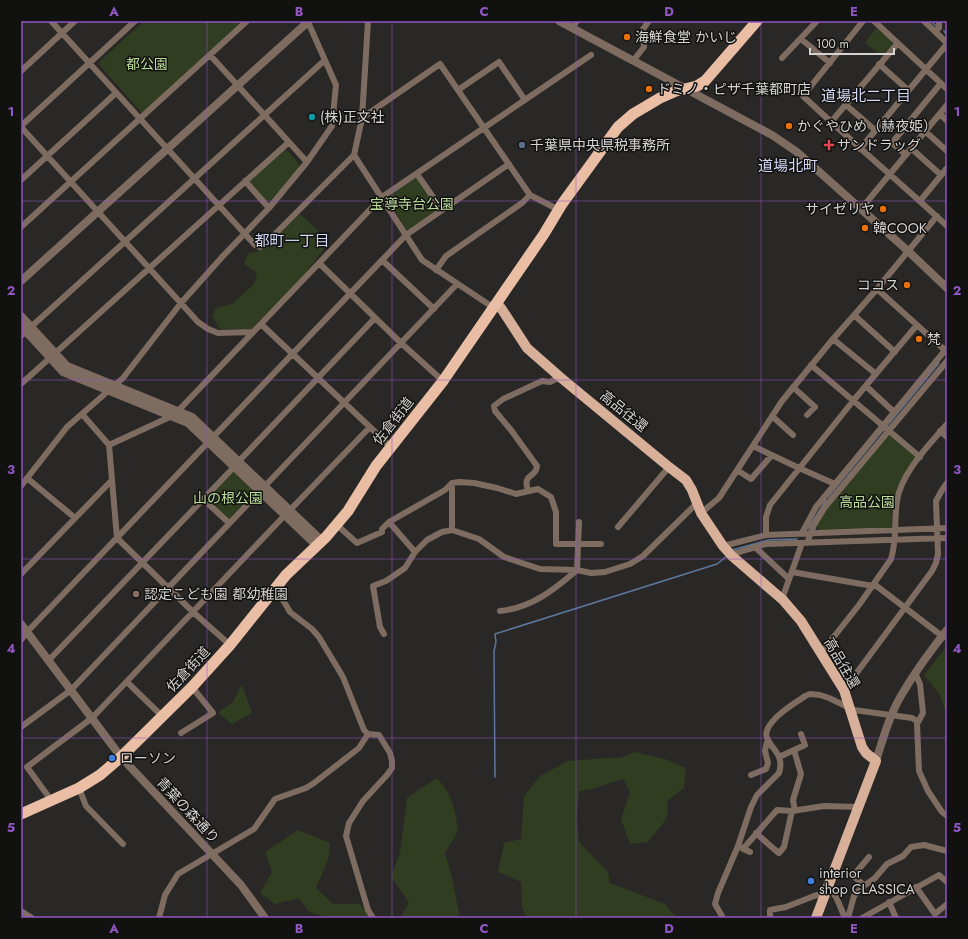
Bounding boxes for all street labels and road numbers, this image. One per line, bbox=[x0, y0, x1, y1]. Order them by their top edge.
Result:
street label: 高品往還 bbox=[596, 386, 652, 436]
street label: 佐倉街道 bbox=[368, 393, 418, 449]
street label: 高品往還 bbox=[819, 634, 865, 692]
street label: 佐倉街道 bbox=[162, 642, 214, 696]
street label: 青葉の森通り bbox=[152, 772, 224, 848]

